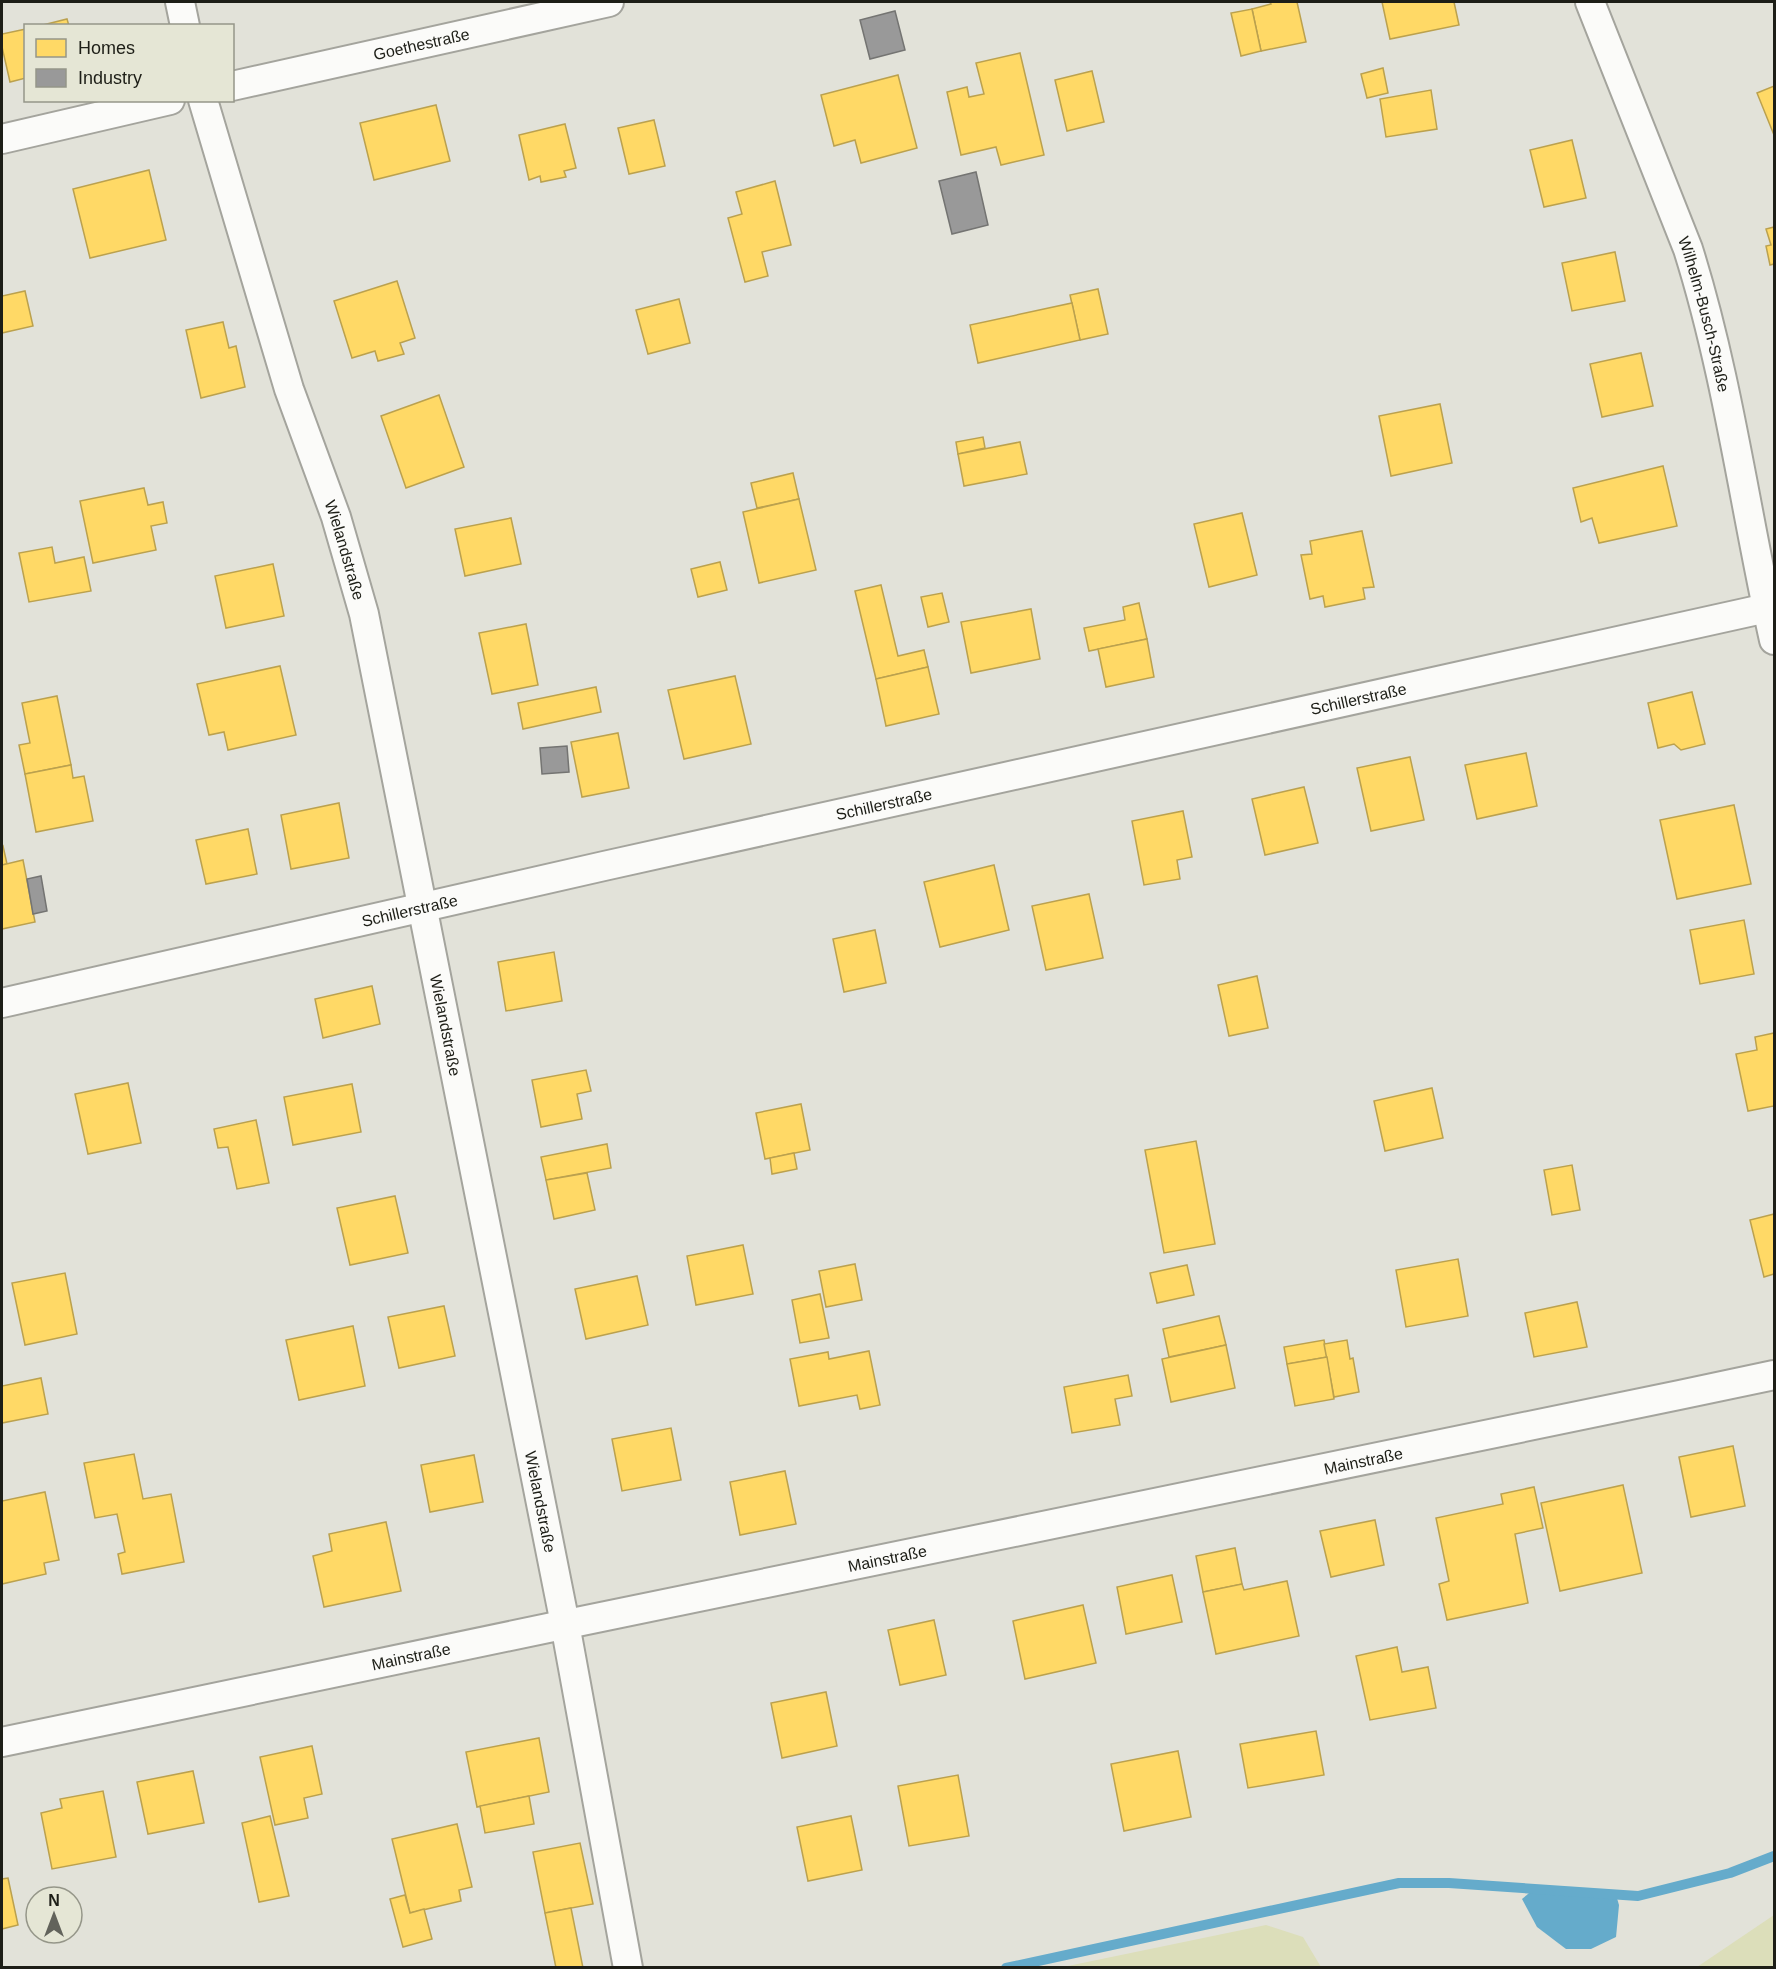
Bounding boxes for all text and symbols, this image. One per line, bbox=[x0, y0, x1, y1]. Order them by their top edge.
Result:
legend bbox=[24, 24, 234, 102]
street label: Goethestraße bbox=[372, 25, 471, 63]
text: Homes bbox=[78, 38, 135, 58]
text: Industry bbox=[78, 68, 142, 88]
street label: Wilhelm-Busch-Straße bbox=[1675, 234, 1733, 394]
street label: Wielandstraße bbox=[322, 498, 368, 602]
street label: Schillerstraße bbox=[1309, 680, 1408, 718]
street label: Schillerstraße bbox=[834, 785, 934, 823]
street label: Schillerstraße bbox=[360, 891, 459, 929]
street label: Wielandstraße bbox=[427, 973, 464, 1077]
street label: Mainstraße bbox=[1322, 1444, 1404, 1477]
street label: Wielandstraße bbox=[522, 1449, 559, 1554]
street label: Mainstraße bbox=[846, 1542, 928, 1575]
street label: Mainstraße bbox=[370, 1640, 452, 1673]
north arrow bbox=[24, 1885, 84, 1945]
text: N bbox=[48, 1892, 60, 1909]

